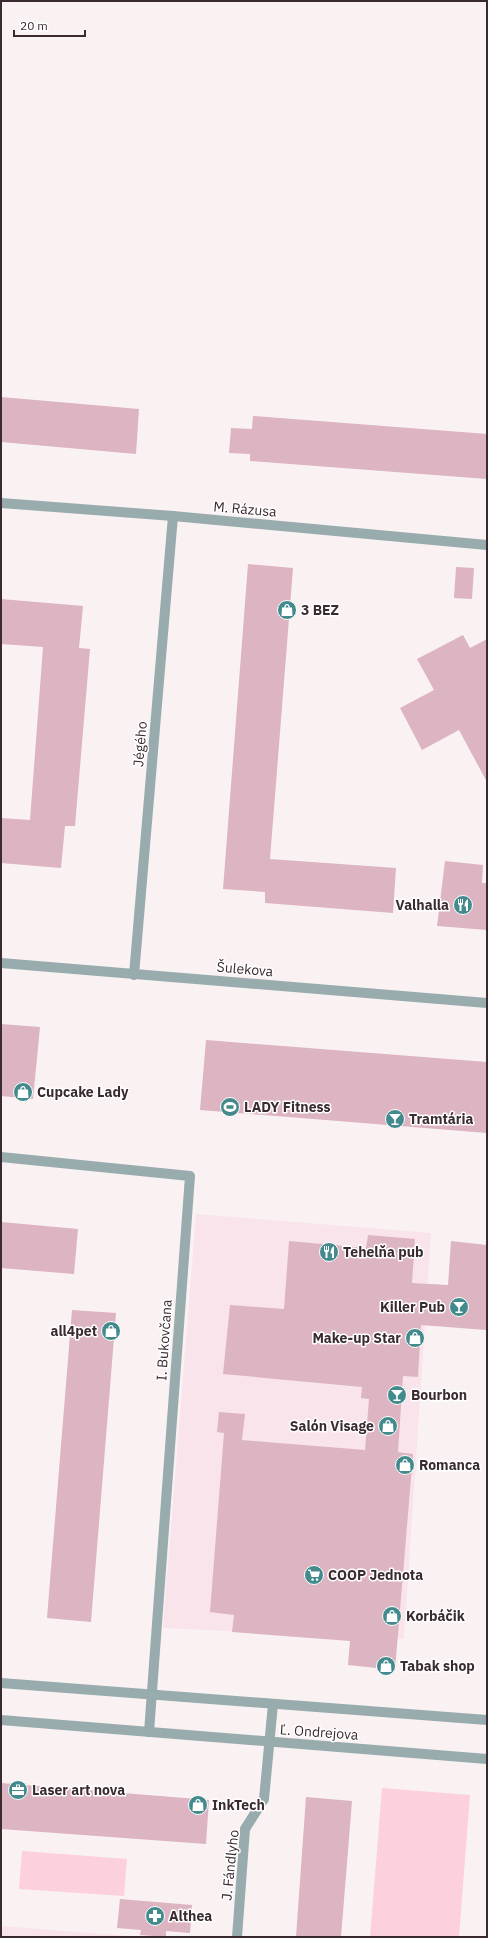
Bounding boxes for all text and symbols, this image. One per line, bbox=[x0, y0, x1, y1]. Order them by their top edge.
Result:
scale bar bbox=[14, 12, 85, 38]
text: 20 m bbox=[20, 18, 48, 33]
street label: M. Rázusa bbox=[213, 497, 278, 521]
shop icon: 3 BEZ bbox=[276, 599, 298, 621]
place label: 3 BEZ bbox=[301, 601, 339, 619]
street label: Jégého bbox=[129, 720, 151, 768]
restaurant icon: Valhalla bbox=[452, 894, 474, 916]
place label: Valhalla bbox=[396, 896, 449, 914]
street label: Šulekova bbox=[216, 957, 275, 980]
shop icon: Cupcake Lady bbox=[12, 1081, 34, 1103]
place label: Cupcake Lady bbox=[37, 1083, 129, 1101]
sports icon: LADY Fitness bbox=[219, 1096, 241, 1118]
place label: LADY Fitness bbox=[244, 1098, 331, 1116]
bar icon: Tramtária bbox=[384, 1108, 406, 1130]
place label: Tramtária bbox=[409, 1110, 473, 1128]
restaurant icon: Tehelňa pub bbox=[318, 1241, 340, 1263]
place label: Tehelňa pub bbox=[343, 1243, 424, 1261]
bar icon: Killer Pub bbox=[448, 1296, 470, 1318]
street label: I. Bukovčana bbox=[152, 1298, 176, 1381]
place label: Killer Pub bbox=[380, 1298, 445, 1316]
shop icon: all4pet bbox=[100, 1320, 122, 1342]
place label: all4pet bbox=[51, 1322, 97, 1340]
shop icon: Make-up Star bbox=[404, 1327, 426, 1349]
place label: Make-up Star bbox=[312, 1329, 401, 1347]
bar icon: Bourbon bbox=[386, 1384, 408, 1406]
place label: Bourbon bbox=[411, 1386, 467, 1404]
shop icon: Salón Visage bbox=[377, 1415, 399, 1437]
place label: Salón Visage bbox=[290, 1417, 374, 1435]
shop icon: Romanca bbox=[394, 1454, 416, 1476]
place label: Romanca bbox=[419, 1456, 480, 1474]
supermarket icon: COOP Jednota bbox=[303, 1564, 325, 1586]
place label: COOP Jednota bbox=[328, 1566, 423, 1584]
shop icon: Korbáčik bbox=[381, 1605, 403, 1627]
place label: Korbáčik bbox=[406, 1607, 466, 1625]
shop icon: Tabak shop bbox=[375, 1655, 397, 1677]
place label: Tabak shop bbox=[400, 1657, 475, 1675]
street label: Ľ. Ondrejova bbox=[279, 1720, 359, 1744]
office icon: Laser art nova bbox=[7, 1779, 29, 1801]
place label: Laser art nova bbox=[32, 1781, 125, 1799]
shop icon: InkTech bbox=[187, 1794, 209, 1816]
place label: InkTech bbox=[212, 1796, 265, 1814]
street label: J. Fándlyho bbox=[217, 1828, 243, 1901]
pharmacy icon: Althea bbox=[144, 1905, 166, 1927]
place label: Althea bbox=[169, 1907, 212, 1925]

